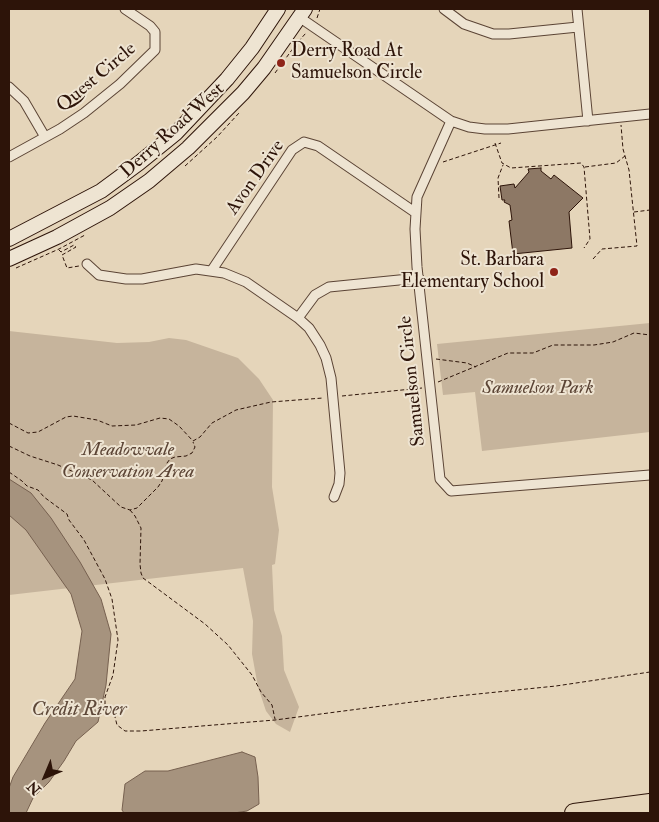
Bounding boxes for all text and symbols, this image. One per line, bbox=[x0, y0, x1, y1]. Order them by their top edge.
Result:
street label: Quest Circle bbox=[53, 38, 141, 118]
place label: Derry Road At Samuelson Circle bbox=[291, 41, 422, 85]
marker: Derry Road At Samuelson Circle bbox=[275, 57, 287, 69]
street label: Derry Road West bbox=[116, 78, 230, 184]
street label: Avon Drive bbox=[222, 136, 290, 220]
place label: St. Barbara Elementary School bbox=[401, 250, 544, 294]
marker: St. Barbara Elementary School bbox=[548, 266, 560, 278]
street label: Samuelson Circle bbox=[395, 315, 431, 447]
park label: Samuelson Park bbox=[482, 378, 594, 400]
park label: Meadowvale Conservation Area bbox=[62, 440, 194, 484]
water label: Credit River bbox=[32, 699, 126, 723]
north arrow bbox=[20, 752, 70, 802]
text: N bbox=[24, 778, 44, 798]

